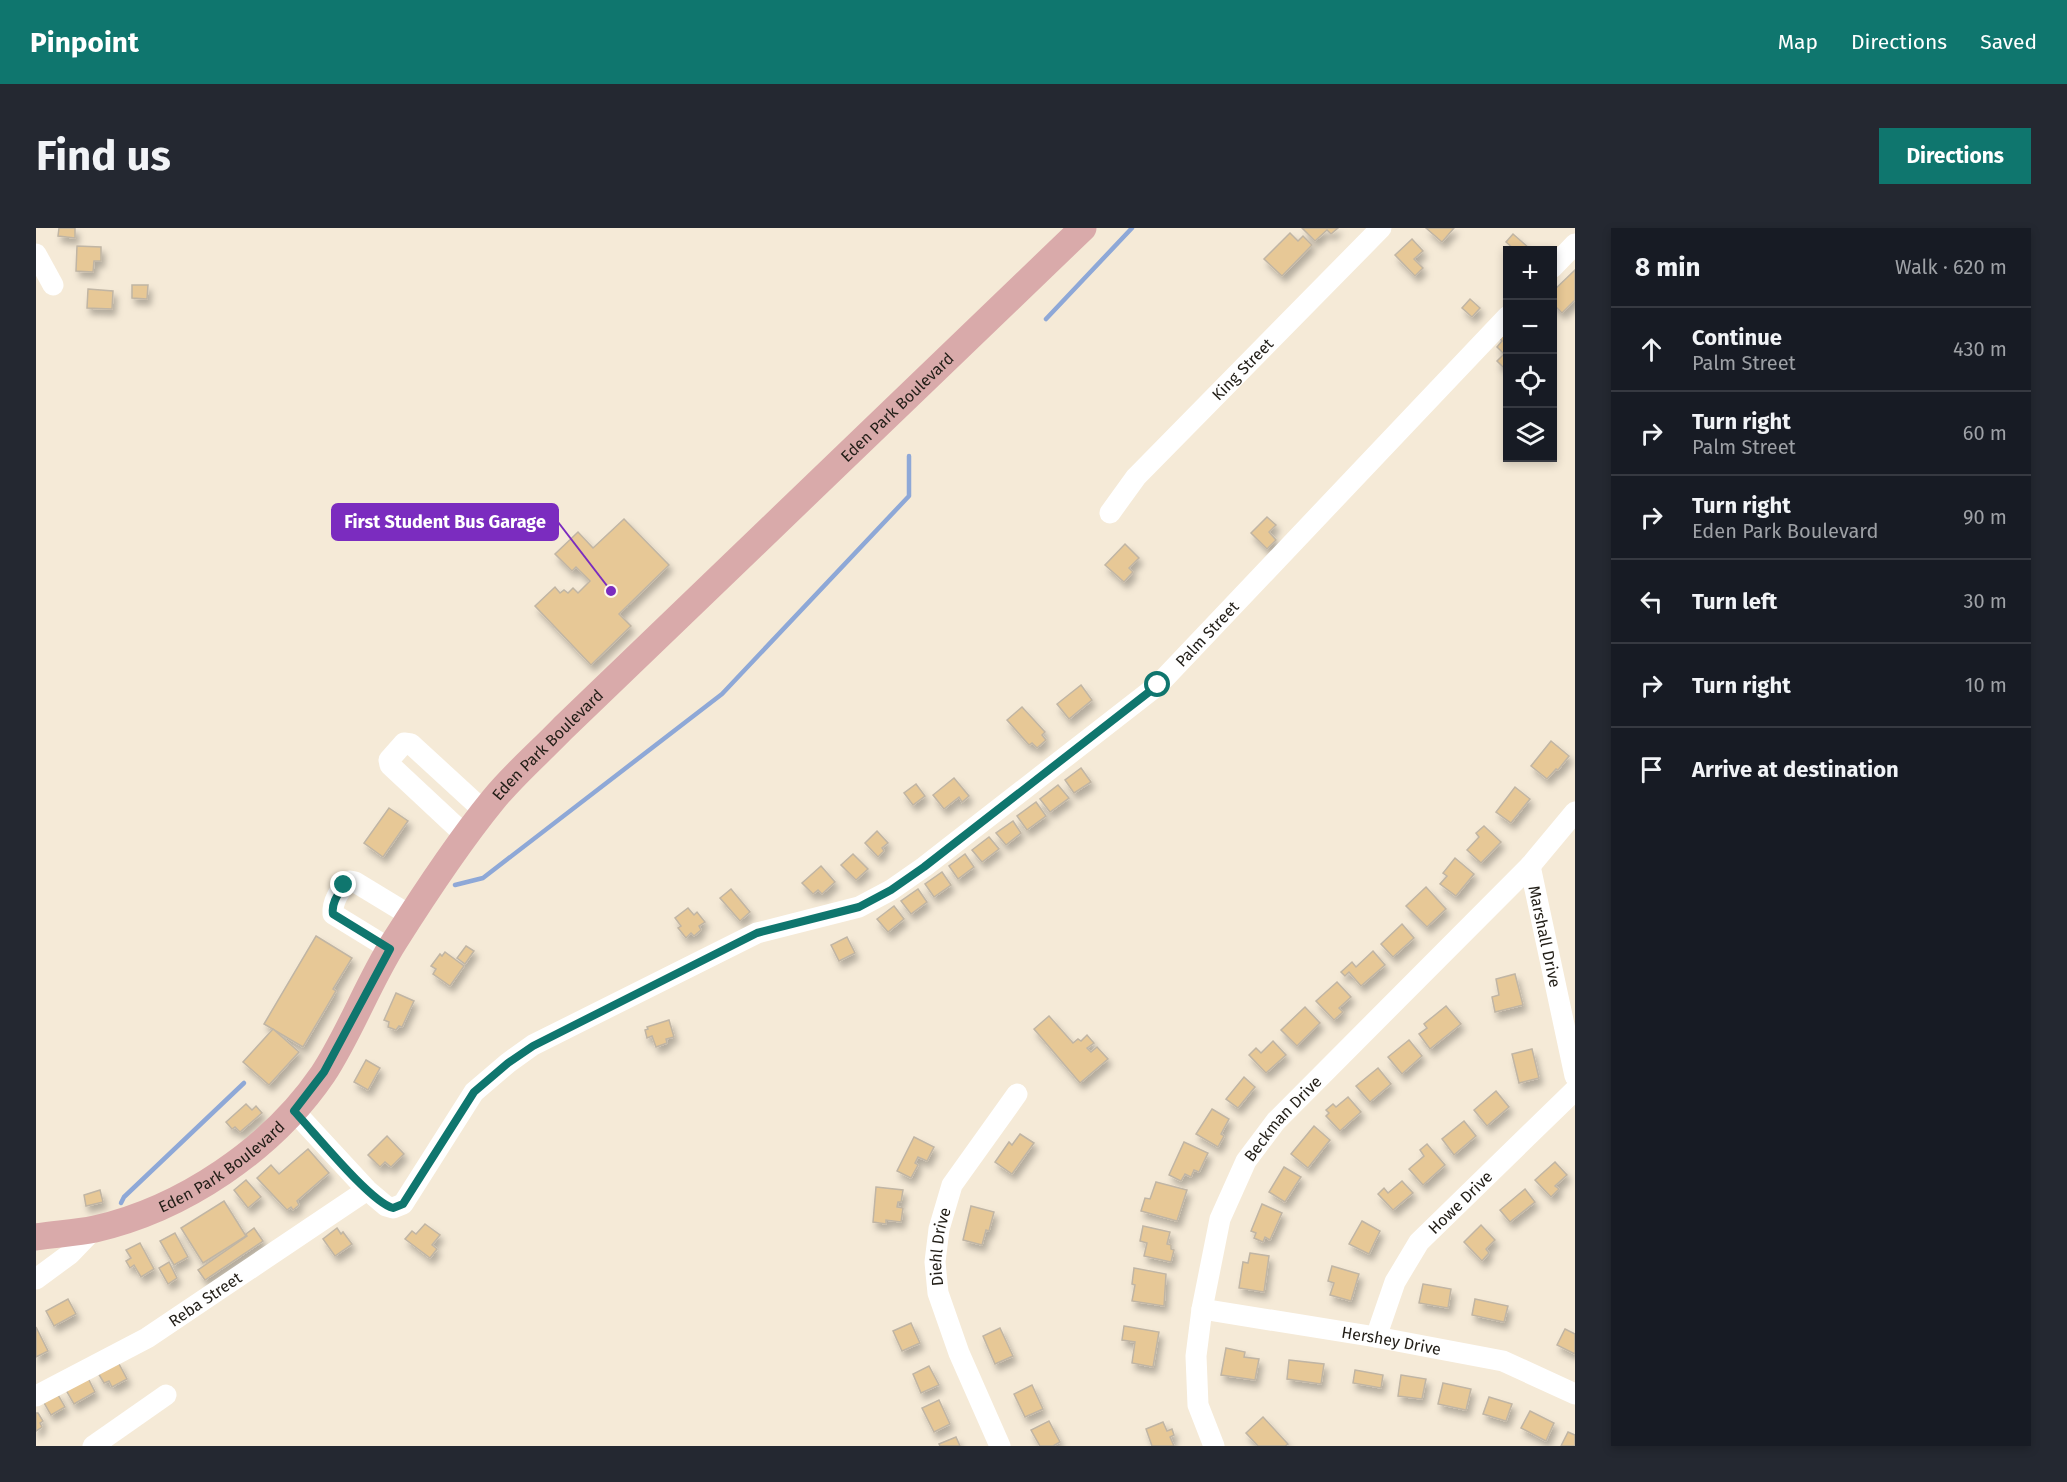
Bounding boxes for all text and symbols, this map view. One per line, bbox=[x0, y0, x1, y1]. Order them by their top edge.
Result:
text: Pinpoint bbox=[30, 26, 139, 59]
text: Map bbox=[1778, 29, 1818, 55]
text: Directions bbox=[1851, 29, 1947, 55]
text: Saved bbox=[1980, 29, 2037, 55]
button: Directions bbox=[1879, 128, 2031, 184]
text: Find us bbox=[36, 131, 171, 181]
map controls bbox=[1503, 246, 1557, 462]
button: + bbox=[1503, 246, 1557, 300]
text: 8 min bbox=[1635, 252, 1701, 283]
text: Walk · 620 m bbox=[1895, 255, 2007, 279]
button: − bbox=[1503, 300, 1557, 354]
text: Continue bbox=[1692, 324, 1782, 351]
icon: ahead bbox=[1635, 333, 1668, 366]
street label: King Street bbox=[1208, 334, 1277, 404]
text: 430 m bbox=[1953, 337, 2007, 361]
street label: Eden Park Boulevard bbox=[836, 348, 957, 466]
text: Palm Street bbox=[1692, 351, 1796, 375]
button: locate bbox=[1503, 354, 1557, 408]
button: layers bbox=[1503, 408, 1557, 462]
text: Turn right bbox=[1692, 408, 1791, 435]
icon: right bbox=[1635, 417, 1668, 450]
text: 60 m bbox=[1963, 421, 2007, 445]
text: Palm Street bbox=[1692, 435, 1796, 459]
text: Turn right bbox=[1692, 492, 1791, 519]
icon: right bbox=[1635, 501, 1668, 534]
callout: First Student Bus Garage bbox=[332, 504, 558, 540]
text: 90 m bbox=[1963, 505, 2007, 529]
text: First Student Bus Garage bbox=[344, 511, 546, 533]
text: Eden Park Boulevard bbox=[1692, 519, 1878, 543]
icon: left bbox=[1635, 585, 1668, 618]
text: Turn left bbox=[1692, 588, 1777, 615]
text: 30 m bbox=[1963, 589, 2007, 613]
street label: Palm Street bbox=[1171, 597, 1242, 670]
icon: right bbox=[1635, 669, 1668, 702]
route start bbox=[1144, 671, 1170, 697]
text: Turn right bbox=[1692, 672, 1791, 699]
text: 10 m bbox=[1965, 673, 2007, 697]
street label: Eden Park Boulevard bbox=[488, 685, 607, 804]
icon: arrive bbox=[1635, 753, 1668, 786]
text: Arrive at destination bbox=[1692, 756, 1899, 783]
route end bbox=[330, 871, 356, 897]
street label: Marshall Drive bbox=[1525, 884, 1565, 989]
street label: Beckman Drive bbox=[1240, 1072, 1325, 1165]
street label: Eden Park Boulevard bbox=[155, 1117, 288, 1216]
street label: Howe Drive bbox=[1424, 1167, 1496, 1238]
street label: Diehl Drive bbox=[926, 1205, 954, 1287]
street label: Reba Street bbox=[165, 1268, 245, 1330]
street label: Hershey Drive bbox=[1340, 1322, 1443, 1359]

